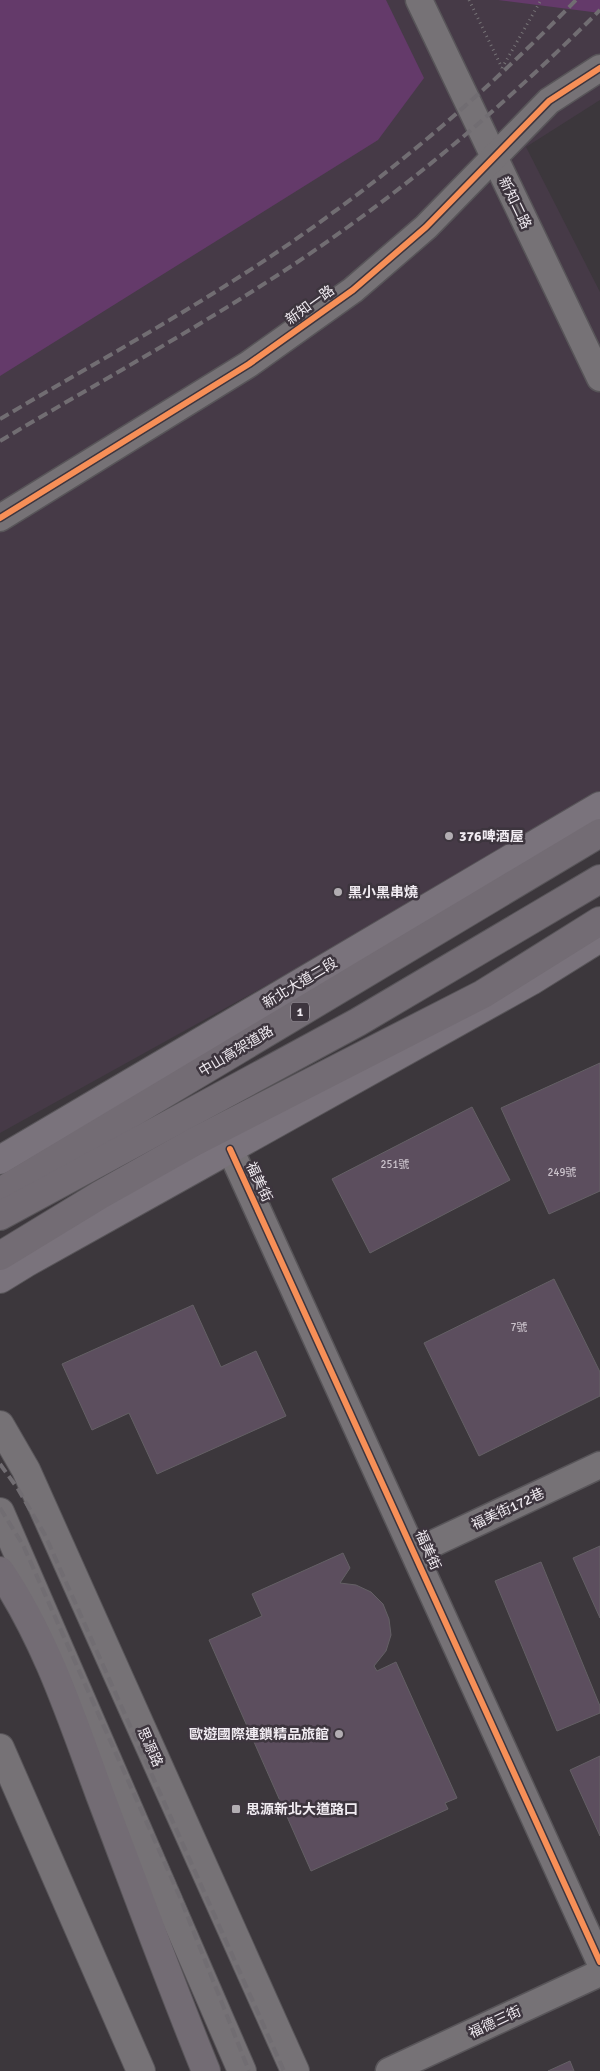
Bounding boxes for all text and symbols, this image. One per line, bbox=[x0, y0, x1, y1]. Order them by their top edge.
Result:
street label: 新知二路 bbox=[495, 174, 535, 232]
street label: 新知一路 bbox=[282, 282, 338, 328]
place label: 376啤酒屋 bbox=[459, 828, 524, 845]
marker: 376啤酒屋 bbox=[443, 830, 455, 842]
place label: 黑小黑串燒 bbox=[348, 884, 418, 901]
marker: 黑小黑串燒 bbox=[332, 886, 344, 898]
street label: 新北大道二段 bbox=[260, 954, 340, 1012]
road number: 1 bbox=[291, 1002, 309, 1022]
street label: 中山高架道路 bbox=[196, 1022, 276, 1080]
house number: 251號 bbox=[381, 1158, 409, 1171]
street label: 福美街 bbox=[242, 1159, 276, 1205]
house number: 249號 bbox=[548, 1166, 576, 1179]
house number: 7號 bbox=[511, 1321, 527, 1334]
street label: 福美街172巷 bbox=[469, 1485, 547, 1533]
street label: 福美街 bbox=[412, 1527, 444, 1573]
street label: 思源路 bbox=[134, 1724, 166, 1770]
place label: 歐遊國際連鎖精品旅館 bbox=[189, 1726, 329, 1743]
marker: 歐遊國際連鎖精品旅館 bbox=[333, 1728, 345, 1740]
place label: 思源新北大道路口 bbox=[246, 1801, 358, 1818]
marker: 思源新北大道路口 bbox=[230, 1803, 242, 1815]
street label: 福德三街 bbox=[466, 2002, 524, 2042]

